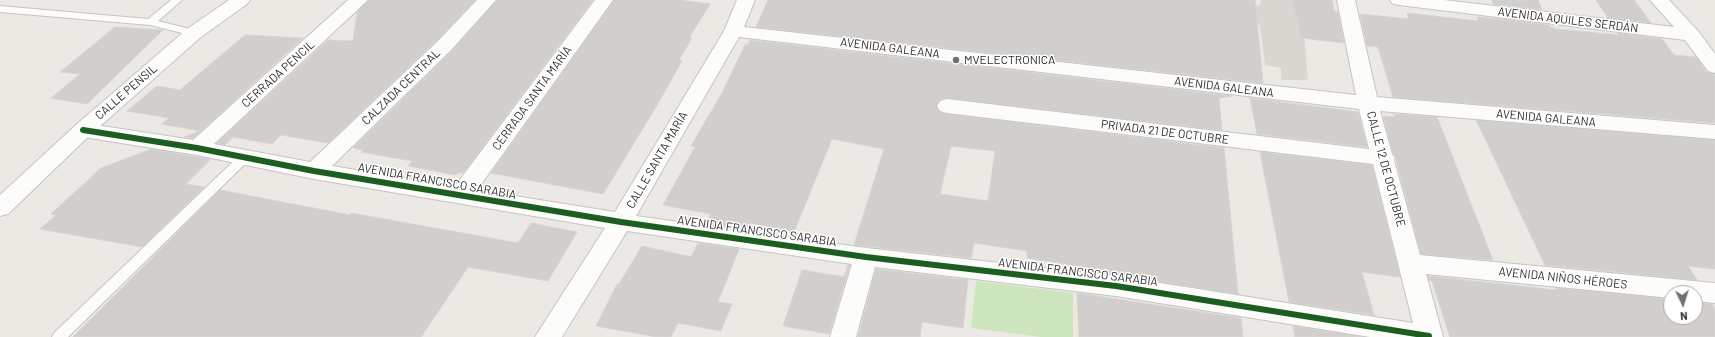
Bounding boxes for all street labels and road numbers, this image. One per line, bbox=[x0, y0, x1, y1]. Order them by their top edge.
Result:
street label: AVENIDA AQUILES SERDÁN bbox=[1497, 4, 1639, 36]
street label: AVENIDA GALEANA bbox=[839, 35, 941, 61]
street label: CERRADA PENCIL bbox=[238, 37, 318, 111]
street label: CERRADA SANTA MARÍA bbox=[489, 43, 575, 153]
street label: CALZADA CENTRAL bbox=[359, 46, 443, 128]
street label: CALLE PENSIL bbox=[92, 61, 160, 123]
street label: AVENIDA GALEANA bbox=[1173, 74, 1275, 100]
street label: AVENIDA GALEANA bbox=[1495, 106, 1597, 130]
street label: CALLE SANTA MARÍA bbox=[623, 109, 691, 211]
street label: CALLE 12 DE OCTUBRE bbox=[1364, 110, 1408, 228]
street label: PRIVADA 21 DE OCTUBRE bbox=[1100, 117, 1230, 147]
street label: AVENIDA FRANCISCO SARABIA bbox=[357, 160, 517, 202]
street label: AVENIDA FRANCISCO SARABIA bbox=[676, 213, 838, 249]
street label: AVENIDA FRANCISCO SARABIA bbox=[997, 255, 1159, 289]
street label: AVENIDA NIÑOS HÉROES bbox=[1498, 264, 1628, 292]

